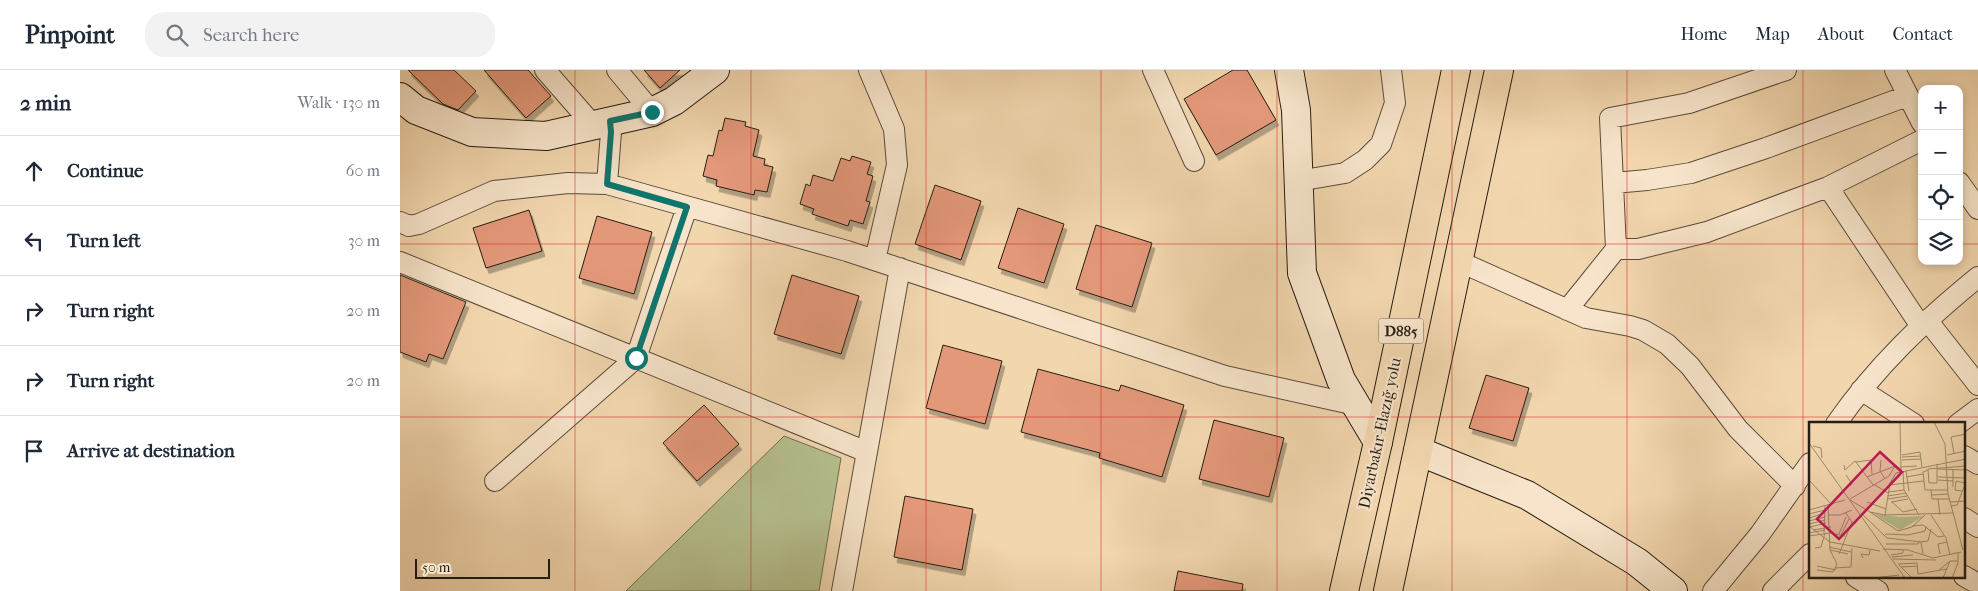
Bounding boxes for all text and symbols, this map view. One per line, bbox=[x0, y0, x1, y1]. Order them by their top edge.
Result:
search box bbox=[145, 12, 495, 57]
text: Pinpoint bbox=[25, 21, 115, 49]
icon: search bbox=[163, 21, 191, 49]
text: Search here bbox=[203, 24, 299, 46]
text: Home bbox=[1680, 24, 1727, 45]
text: Map bbox=[1755, 24, 1790, 45]
text: About bbox=[1818, 24, 1864, 45]
text: Contact bbox=[1892, 24, 1953, 45]
map controls bbox=[1918, 85, 1963, 265]
button: + bbox=[1918, 85, 1963, 130]
text: 2 min bbox=[20, 91, 71, 115]
text: Walk · 130 m bbox=[297, 93, 380, 112]
route end bbox=[641, 101, 664, 124]
button: − bbox=[1918, 130, 1963, 175]
icon: ahead bbox=[20, 157, 48, 185]
text: Continue bbox=[67, 160, 143, 182]
text: 60 m bbox=[346, 161, 380, 180]
button: locate bbox=[1918, 175, 1963, 220]
button: layers bbox=[1918, 220, 1963, 265]
icon: left bbox=[20, 227, 48, 255]
text: Turn left bbox=[67, 230, 141, 252]
text: 30 m bbox=[348, 231, 380, 250]
icon: right bbox=[20, 297, 48, 325]
text: Turn right bbox=[67, 300, 154, 322]
text: 20 m bbox=[346, 301, 380, 320]
road number: D885 bbox=[1378, 318, 1424, 344]
route start bbox=[625, 347, 648, 370]
street label: Diyarbakır-Elazığ yolu bbox=[1354, 356, 1405, 510]
icon: right bbox=[20, 367, 48, 395]
text: Turn right bbox=[67, 370, 154, 392]
text: 20 m bbox=[346, 371, 380, 390]
inset map bbox=[1809, 422, 1966, 578]
icon: arrive bbox=[20, 437, 48, 465]
text: Arrive at destination bbox=[67, 440, 235, 462]
scale bar bbox=[415, 556, 550, 579]
text: 50 m bbox=[422, 559, 450, 576]

